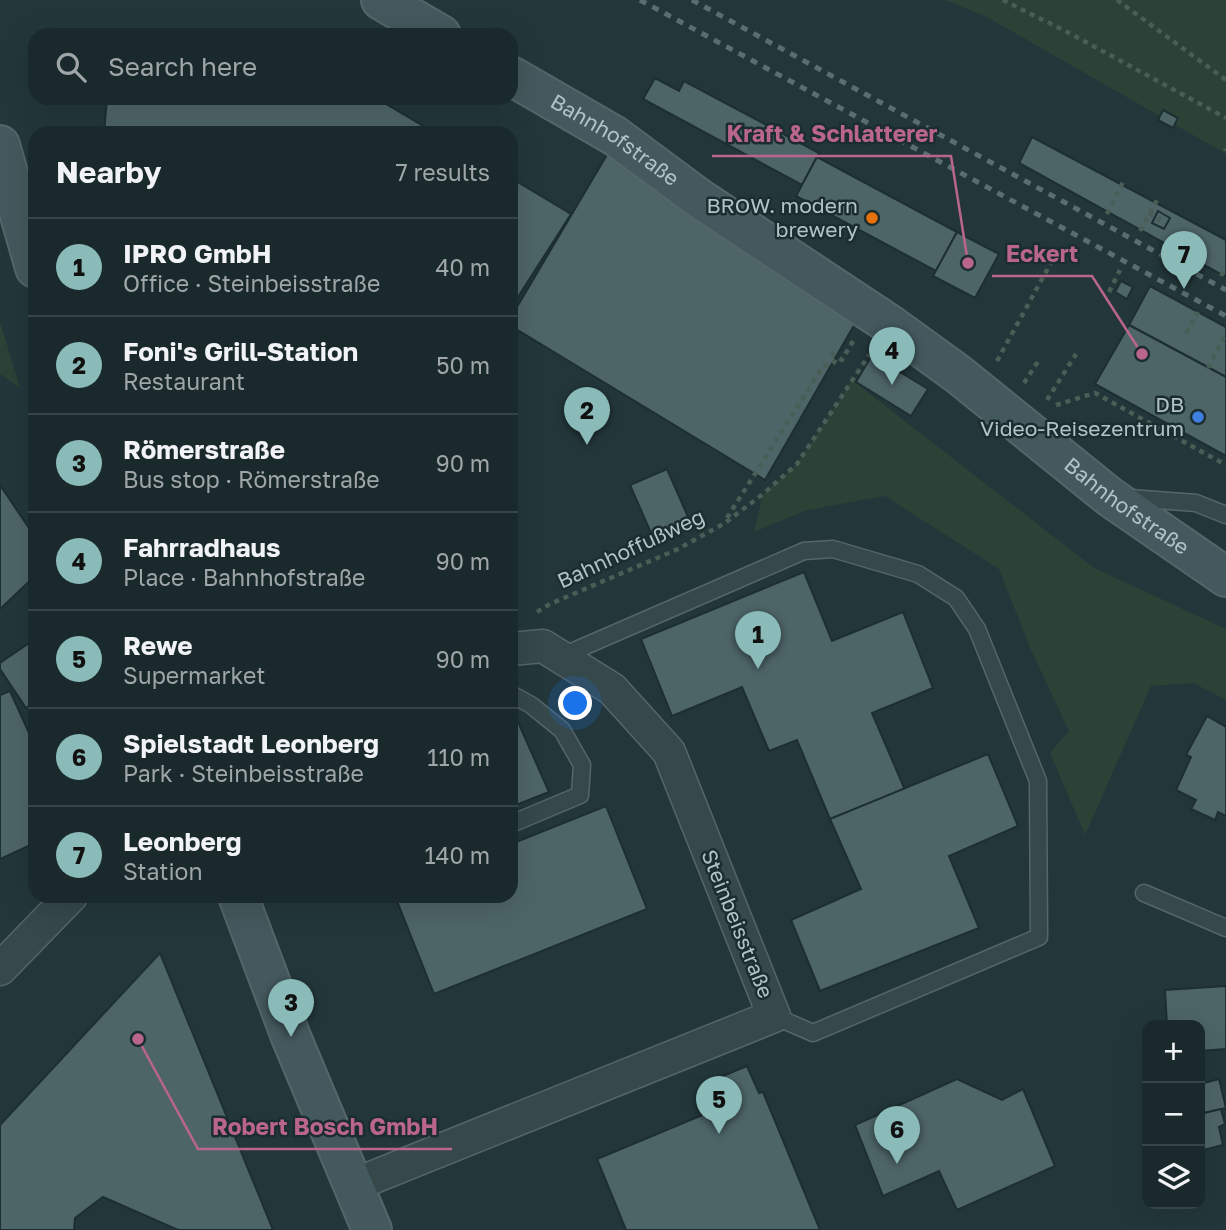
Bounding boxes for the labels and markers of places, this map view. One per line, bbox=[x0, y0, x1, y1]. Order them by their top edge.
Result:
callout: Kraft & Schlatterer bbox=[712, 112, 951, 156]
place label: BROW. modern brewery bbox=[706, 192, 858, 242]
marker: BROW. modern brewery bbox=[864, 210, 880, 226]
pin: 7 bbox=[1161, 231, 1207, 289]
callout: Eckert bbox=[992, 232, 1092, 276]
pin: 4 bbox=[869, 327, 915, 385]
pin: 2 bbox=[564, 387, 610, 445]
place label: DB Video-Reisezentrum bbox=[980, 391, 1184, 441]
marker: DB Video-Reisezentrum bbox=[1190, 409, 1206, 425]
pin: 1 bbox=[735, 611, 781, 669]
pin: 3 bbox=[268, 979, 314, 1037]
pin: 5 bbox=[696, 1076, 742, 1134]
callout: Robert Bosch GmbH bbox=[198, 1105, 452, 1149]
pin: 6 bbox=[874, 1106, 920, 1164]

